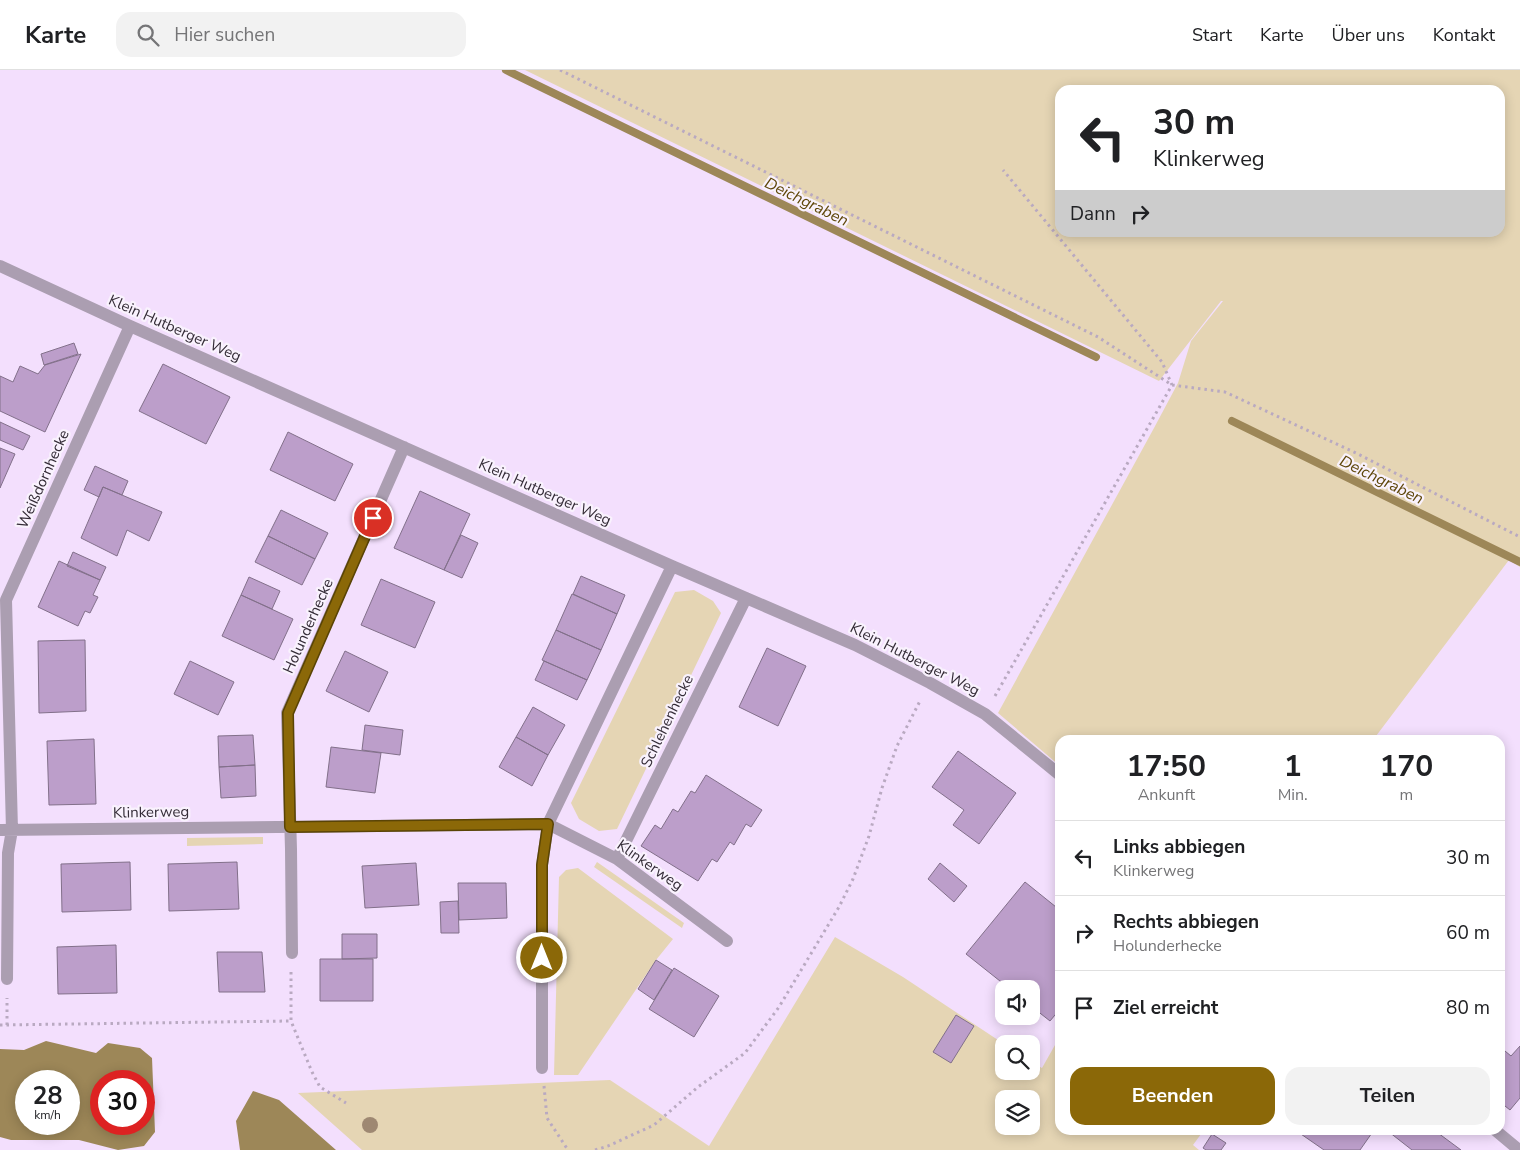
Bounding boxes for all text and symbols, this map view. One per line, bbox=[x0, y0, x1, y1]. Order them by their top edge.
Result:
search box bbox=[116, 12, 466, 57]
text: Karte bbox=[25, 19, 86, 51]
icon: search bbox=[134, 21, 162, 49]
text: Hier suchen bbox=[174, 22, 275, 48]
text: Start bbox=[1192, 23, 1232, 47]
text: Karte bbox=[1260, 23, 1304, 47]
text: Über uns bbox=[1332, 23, 1405, 47]
text: Kontakt bbox=[1433, 23, 1495, 47]
text: 30 m bbox=[1153, 99, 1235, 146]
icon: left bbox=[1070, 105, 1135, 170]
text: Klinkerweg bbox=[1153, 144, 1265, 174]
water label: Deichgraben bbox=[761, 172, 852, 232]
icon: right bbox=[1126, 200, 1154, 228]
text: Dann bbox=[1070, 201, 1116, 227]
street label: Klein Hutberger Weg bbox=[106, 290, 244, 366]
street label: Weißdornhecke bbox=[12, 426, 74, 531]
water label: Deichgraben bbox=[1336, 450, 1427, 510]
street label: Klein Hutberger Weg bbox=[476, 454, 614, 530]
pin bbox=[352, 497, 394, 539]
icon: arrive bbox=[359, 504, 387, 532]
street label: Holunderhecke bbox=[278, 575, 338, 677]
street label: Klein Hutberger Weg bbox=[847, 618, 983, 700]
street label: Schlehenhecke bbox=[636, 671, 698, 771]
text: 17:50 bbox=[1127, 746, 1206, 787]
text: 1 bbox=[1284, 746, 1302, 787]
text: 170 bbox=[1379, 746, 1433, 787]
text: Ankunft bbox=[1138, 784, 1195, 806]
text: Min. bbox=[1278, 784, 1308, 806]
text: m bbox=[1400, 784, 1413, 806]
street label: Klinkerweg bbox=[113, 801, 189, 823]
text: Links abbiegen bbox=[1113, 834, 1245, 860]
street label: Klinkerweg bbox=[613, 835, 687, 895]
icon: left bbox=[1070, 844, 1098, 872]
text: 30 m bbox=[1446, 845, 1490, 871]
text: Klinkerweg bbox=[1113, 860, 1194, 882]
text: Rechts abbiegen bbox=[1113, 909, 1259, 935]
icon: right bbox=[1070, 919, 1098, 947]
text: 60 m bbox=[1446, 920, 1490, 946]
position arrow bbox=[515, 931, 567, 983]
text: Holunderhecke bbox=[1113, 935, 1222, 957]
map controls bbox=[995, 980, 1040, 1135]
button: sound bbox=[995, 980, 1040, 1025]
icon: arrive bbox=[1070, 994, 1098, 1022]
text: Ziel erreicht bbox=[1113, 995, 1218, 1021]
text: 80 m bbox=[1446, 995, 1490, 1021]
button: search bbox=[995, 1035, 1040, 1080]
button: Beenden bbox=[1070, 1067, 1275, 1125]
button: Teilen bbox=[1285, 1067, 1490, 1125]
speed limit sign: 30 bbox=[90, 1070, 155, 1135]
text: 28 bbox=[32, 1079, 63, 1113]
button: layers bbox=[995, 1090, 1040, 1135]
text: km/h bbox=[34, 1107, 61, 1123]

